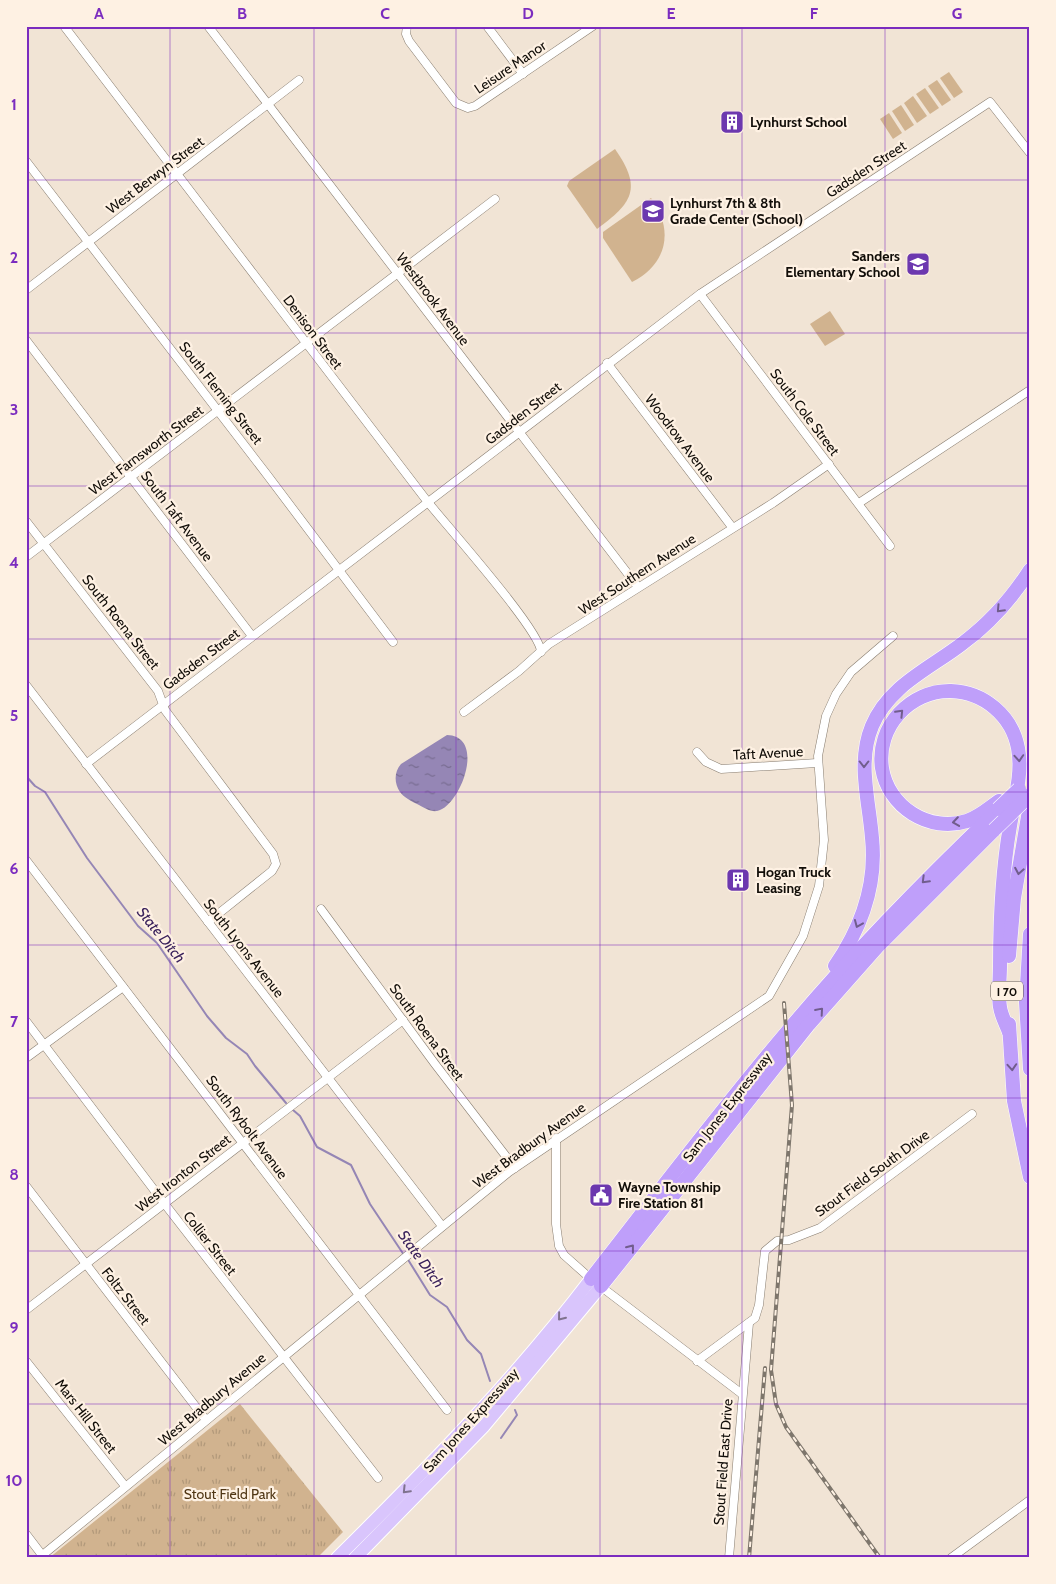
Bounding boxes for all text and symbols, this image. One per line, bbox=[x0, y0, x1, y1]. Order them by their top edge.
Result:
text: A bbox=[94, 4, 104, 23]
text: B bbox=[237, 4, 247, 23]
text: C bbox=[380, 4, 390, 23]
text: D bbox=[522, 4, 534, 23]
text: E bbox=[666, 4, 676, 23]
text: F bbox=[810, 4, 819, 23]
text: G bbox=[952, 4, 962, 23]
street label: Leisure Manor bbox=[471, 36, 550, 98]
text: 1 bbox=[11, 95, 17, 114]
building icon: Lynhurst School bbox=[719, 109, 745, 135]
place label: Lynhurst School bbox=[750, 113, 847, 131]
street label: West Berwyn Street bbox=[103, 132, 208, 218]
street label: Gadsden Street bbox=[823, 136, 910, 201]
place label: Lynhurst 7th & 8th Grade Center (School) bbox=[670, 194, 803, 228]
school or university icon: Lynhurst 7th & 8th Grade Center (School) bbox=[640, 198, 666, 224]
place label: Sanders Elementary School bbox=[785, 247, 900, 281]
text: 2 bbox=[10, 248, 18, 267]
street label: Westbrook Avenue bbox=[392, 249, 474, 349]
school or university icon: Sanders Elementary School bbox=[905, 251, 931, 277]
street label: Denison Street bbox=[279, 291, 347, 373]
street label: South Fleming Street bbox=[175, 338, 267, 448]
street label: South Cole Street bbox=[766, 365, 844, 459]
street label: Gadsden Street bbox=[481, 378, 565, 448]
street label: Woodrow Avenue bbox=[641, 390, 719, 486]
text: 3 bbox=[10, 400, 18, 419]
street label: West Farnsworth Street bbox=[85, 401, 207, 499]
street label: South Taft Avenue bbox=[137, 467, 217, 565]
street label: West Southern Avenue bbox=[575, 529, 699, 619]
text: 4 bbox=[9, 553, 19, 572]
street label: South Roena Street bbox=[78, 571, 164, 673]
one-way arrow bbox=[997, 603, 1006, 612]
street label: Gadsden Street bbox=[159, 624, 243, 694]
text: 5 bbox=[10, 706, 18, 725]
one-way arrow bbox=[894, 710, 903, 719]
street label: Taft Avenue bbox=[732, 742, 804, 764]
one-way arrow bbox=[1013, 755, 1024, 763]
one-way arrow bbox=[859, 761, 869, 769]
one-way arrow bbox=[952, 817, 961, 827]
text: 6 bbox=[10, 859, 19, 878]
place label: Hogan Truck Leasing bbox=[756, 863, 831, 897]
one-way arrow bbox=[1014, 866, 1024, 875]
building icon: Hogan Truck Leasing bbox=[725, 867, 751, 893]
one-way arrow bbox=[922, 874, 931, 883]
street label: South Lyons Avenue bbox=[200, 895, 288, 1001]
water label: State Ditch bbox=[133, 903, 189, 967]
one-way arrow bbox=[854, 919, 865, 928]
street label: South Roena Street bbox=[386, 980, 468, 1084]
road number: I 70 bbox=[991, 981, 1023, 1000]
one-way arrow bbox=[814, 1008, 823, 1017]
text: 7 bbox=[10, 1012, 19, 1031]
street label: Sam Jones Expressway bbox=[679, 1049, 775, 1165]
one-way arrow bbox=[1006, 1064, 1017, 1072]
street label: South Rybolt Avenue bbox=[202, 1072, 292, 1182]
street label: West Bradbury Avenue bbox=[469, 1098, 589, 1192]
street label: Stout Field South Drive bbox=[811, 1125, 933, 1221]
street label: West Ironton Street bbox=[132, 1130, 234, 1216]
text: 8 bbox=[9, 1165, 19, 1184]
place label: Wayne Township Fire Station 81 bbox=[618, 1178, 721, 1212]
public building icon: Wayne Township Fire Station 81 bbox=[588, 1182, 614, 1208]
street label: Collier Street bbox=[179, 1207, 241, 1279]
water label: State Ditch bbox=[394, 1227, 448, 1291]
one-way arrow bbox=[625, 1244, 634, 1254]
street label: Foltz Street bbox=[98, 1264, 154, 1329]
one-way arrow bbox=[558, 1311, 566, 1320]
text: 9 bbox=[10, 1318, 19, 1337]
street label: West Bradbury Avenue bbox=[155, 1349, 269, 1449]
street label: Sam Jones Expressway bbox=[419, 1364, 523, 1476]
street label: Mars Hill Street bbox=[51, 1375, 121, 1457]
street label: Stout Field East Drive bbox=[710, 1398, 736, 1526]
text: 10 bbox=[5, 1471, 23, 1490]
one-way arrow bbox=[402, 1484, 411, 1493]
park label: Stout Field Park bbox=[184, 1485, 277, 1503]

